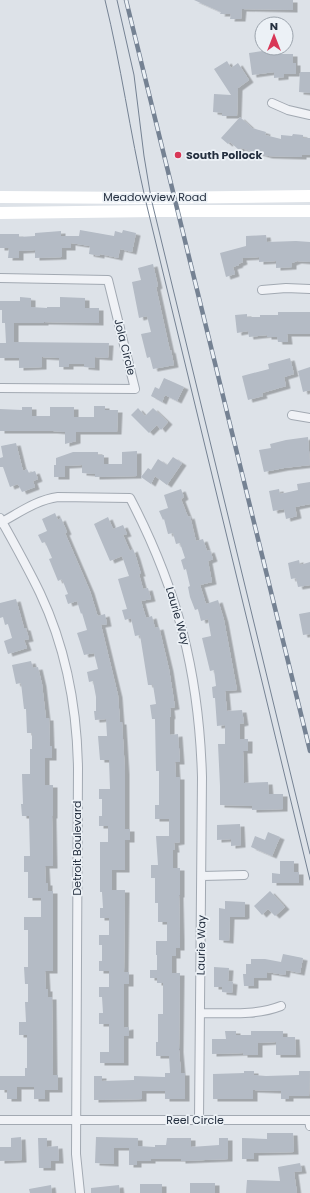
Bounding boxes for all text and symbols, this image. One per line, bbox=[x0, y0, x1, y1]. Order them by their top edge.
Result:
north arrow bbox=[254, 16, 294, 56]
text: N bbox=[270, 18, 278, 34]
place label: South Pollock bbox=[186, 147, 262, 163]
marker: South Pollock bbox=[173, 150, 183, 160]
street label: Meadowview Road bbox=[103, 189, 207, 205]
street label: Jola Circle bbox=[110, 317, 140, 377]
street label: Laurie Way bbox=[162, 585, 194, 648]
street label: Detroit Boulevard bbox=[69, 801, 85, 895]
street label: Laurie Way bbox=[192, 914, 210, 975]
street label: Reel Circle bbox=[166, 1112, 224, 1128]

